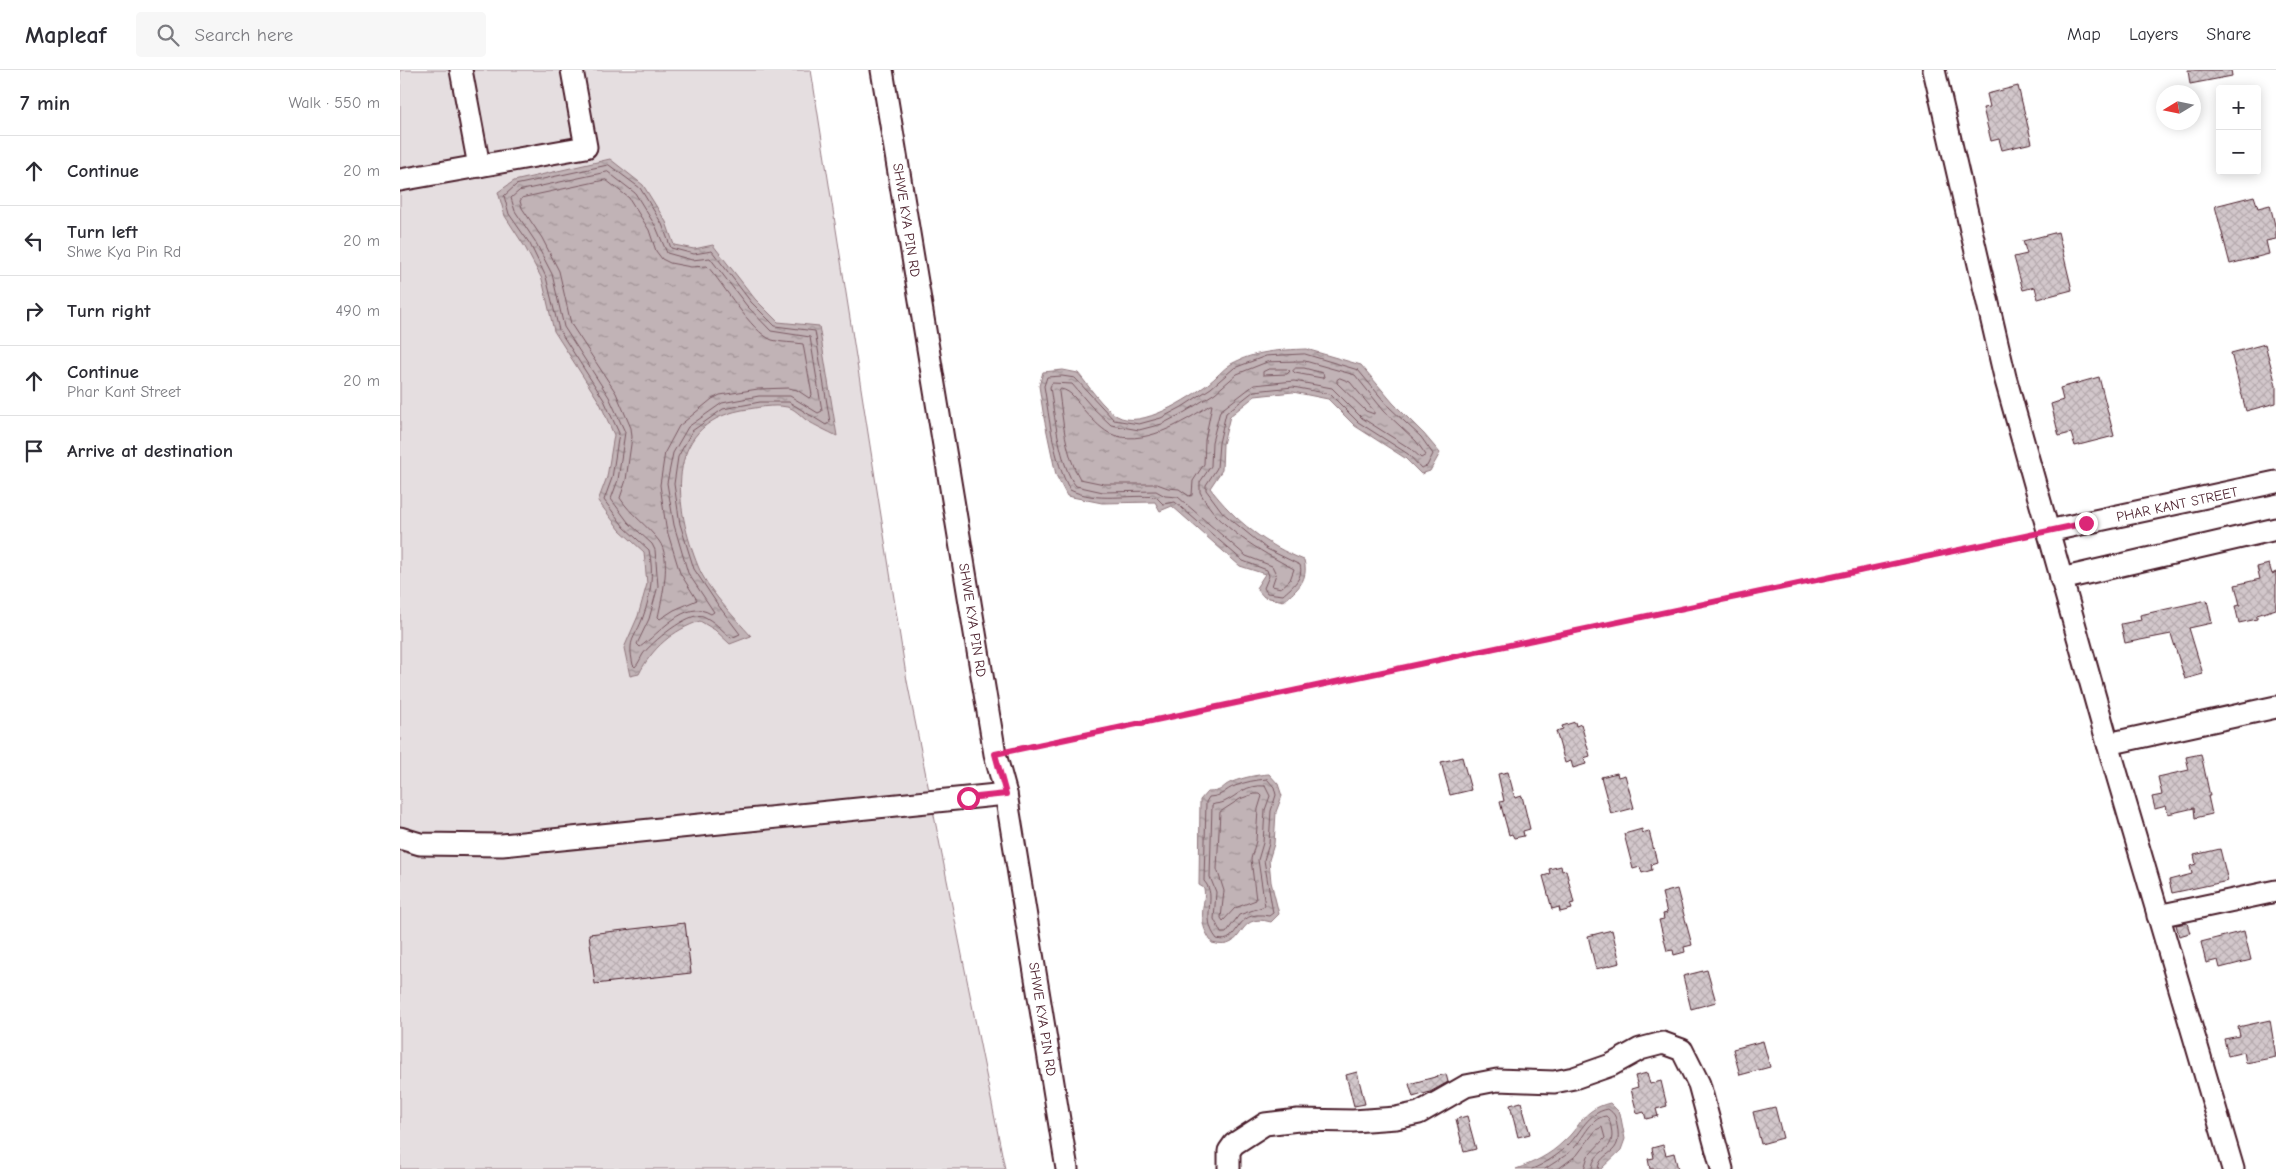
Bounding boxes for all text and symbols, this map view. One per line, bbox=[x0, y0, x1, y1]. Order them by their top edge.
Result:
search box bbox=[136, 12, 486, 57]
text: Mapleaf bbox=[25, 21, 106, 49]
icon: search bbox=[154, 21, 182, 49]
text: Search here bbox=[194, 24, 293, 46]
text: Map bbox=[2067, 24, 2101, 45]
text: Layers bbox=[2129, 24, 2178, 45]
text: Share bbox=[2206, 24, 2251, 45]
north arrow bbox=[2156, 85, 2201, 130]
map controls bbox=[2216, 85, 2261, 175]
button: + bbox=[2216, 85, 2261, 130]
text: 7 min bbox=[20, 91, 70, 115]
text: Walk · 550 m bbox=[289, 94, 380, 112]
button: − bbox=[2216, 130, 2261, 175]
icon: ahead bbox=[20, 157, 48, 185]
text: Continue bbox=[67, 160, 139, 182]
text: 20 m bbox=[343, 162, 380, 180]
street label: SHWE KYA PIN RD bbox=[889, 162, 924, 278]
text: Turn left bbox=[67, 221, 138, 243]
icon: left bbox=[20, 227, 48, 255]
text: 20 m bbox=[343, 232, 380, 250]
text: Shwe Kya Pin Rd bbox=[67, 243, 181, 261]
icon: right bbox=[20, 297, 48, 325]
text: Turn right bbox=[67, 300, 151, 322]
text: 490 m bbox=[335, 302, 380, 320]
text: Continue bbox=[67, 361, 139, 383]
icon: ahead bbox=[20, 367, 48, 395]
text: 20 m bbox=[343, 372, 380, 390]
text: Phar Kant Street bbox=[67, 383, 181, 401]
icon: arrive bbox=[20, 437, 48, 465]
text: Arrive at destination bbox=[67, 440, 233, 462]
street label: PHAR KANT STREET bbox=[2115, 483, 2240, 526]
route end bbox=[2075, 512, 2098, 535]
street label: SHWE KYA PIN RD bbox=[955, 562, 990, 678]
route start bbox=[957, 787, 980, 810]
street label: SHWE KYA PIN RD bbox=[1025, 961, 1060, 1077]

